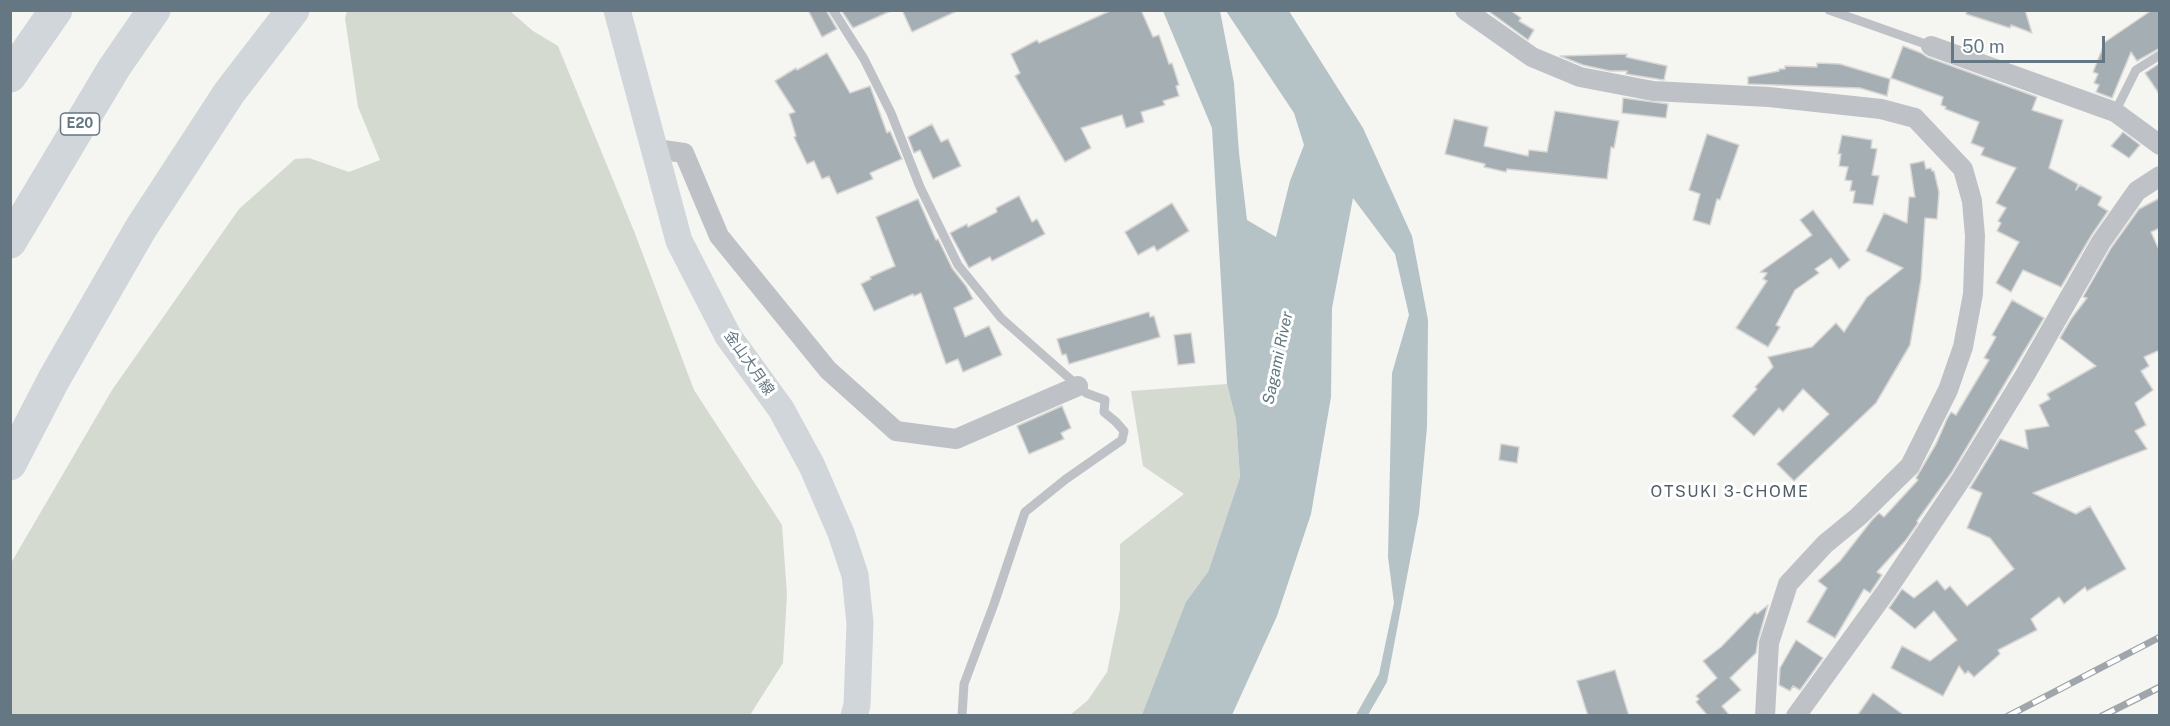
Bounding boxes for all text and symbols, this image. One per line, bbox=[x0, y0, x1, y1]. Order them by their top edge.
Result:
scale bar bbox=[1954, 24, 2108, 62]
text: 50 m bbox=[1962, 36, 2005, 57]
road number: E20 bbox=[60, 113, 100, 135]
water label: Sagami River bbox=[1259, 310, 1297, 406]
street label: 金山大月線 bbox=[720, 327, 778, 399]
district label: OTSUKI 3-CHOME bbox=[1651, 482, 1809, 502]

